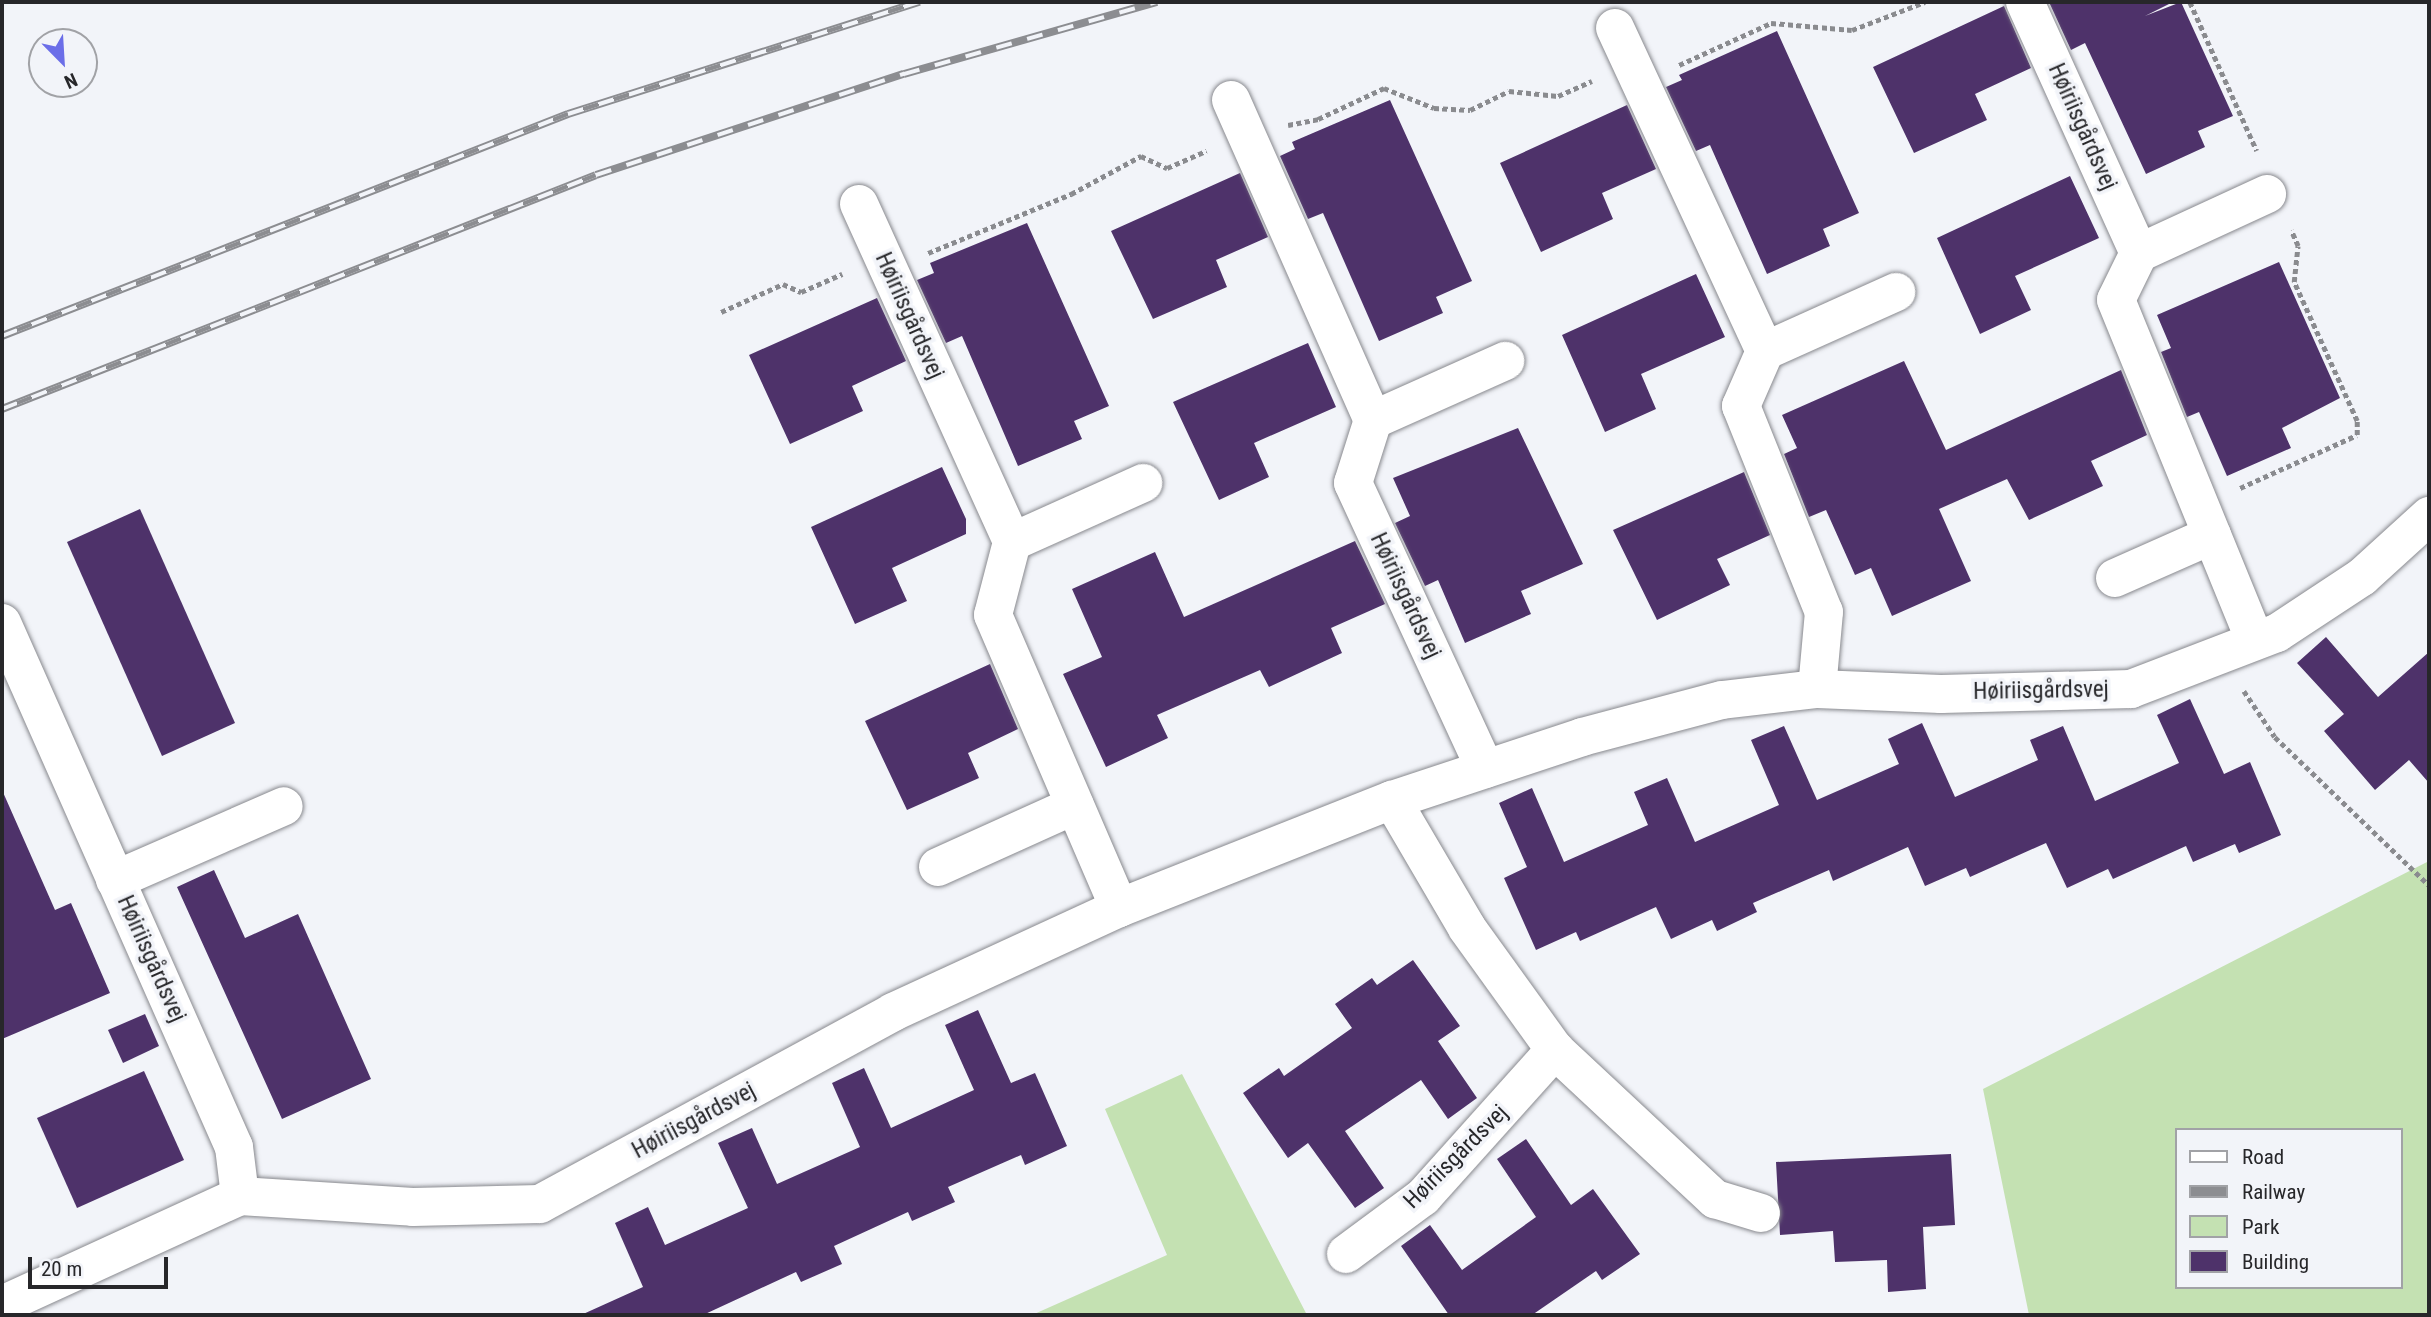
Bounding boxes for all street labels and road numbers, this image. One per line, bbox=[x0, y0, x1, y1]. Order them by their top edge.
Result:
street label: Høiriisgårdsvej bbox=[2042, 59, 2122, 195]
street label: Høiriisgårdsvej bbox=[869, 248, 949, 384]
street label: Høiriisgårdsvej bbox=[1364, 529, 1446, 663]
street label: Høiriisgårdsvej bbox=[1973, 676, 2109, 706]
street label: Høiriisgårdsvej bbox=[111, 891, 191, 1027]
street label: Høiriisgårdsvej bbox=[628, 1077, 760, 1165]
street label: Høiriisgårdsvej bbox=[1398, 1099, 1514, 1215]

